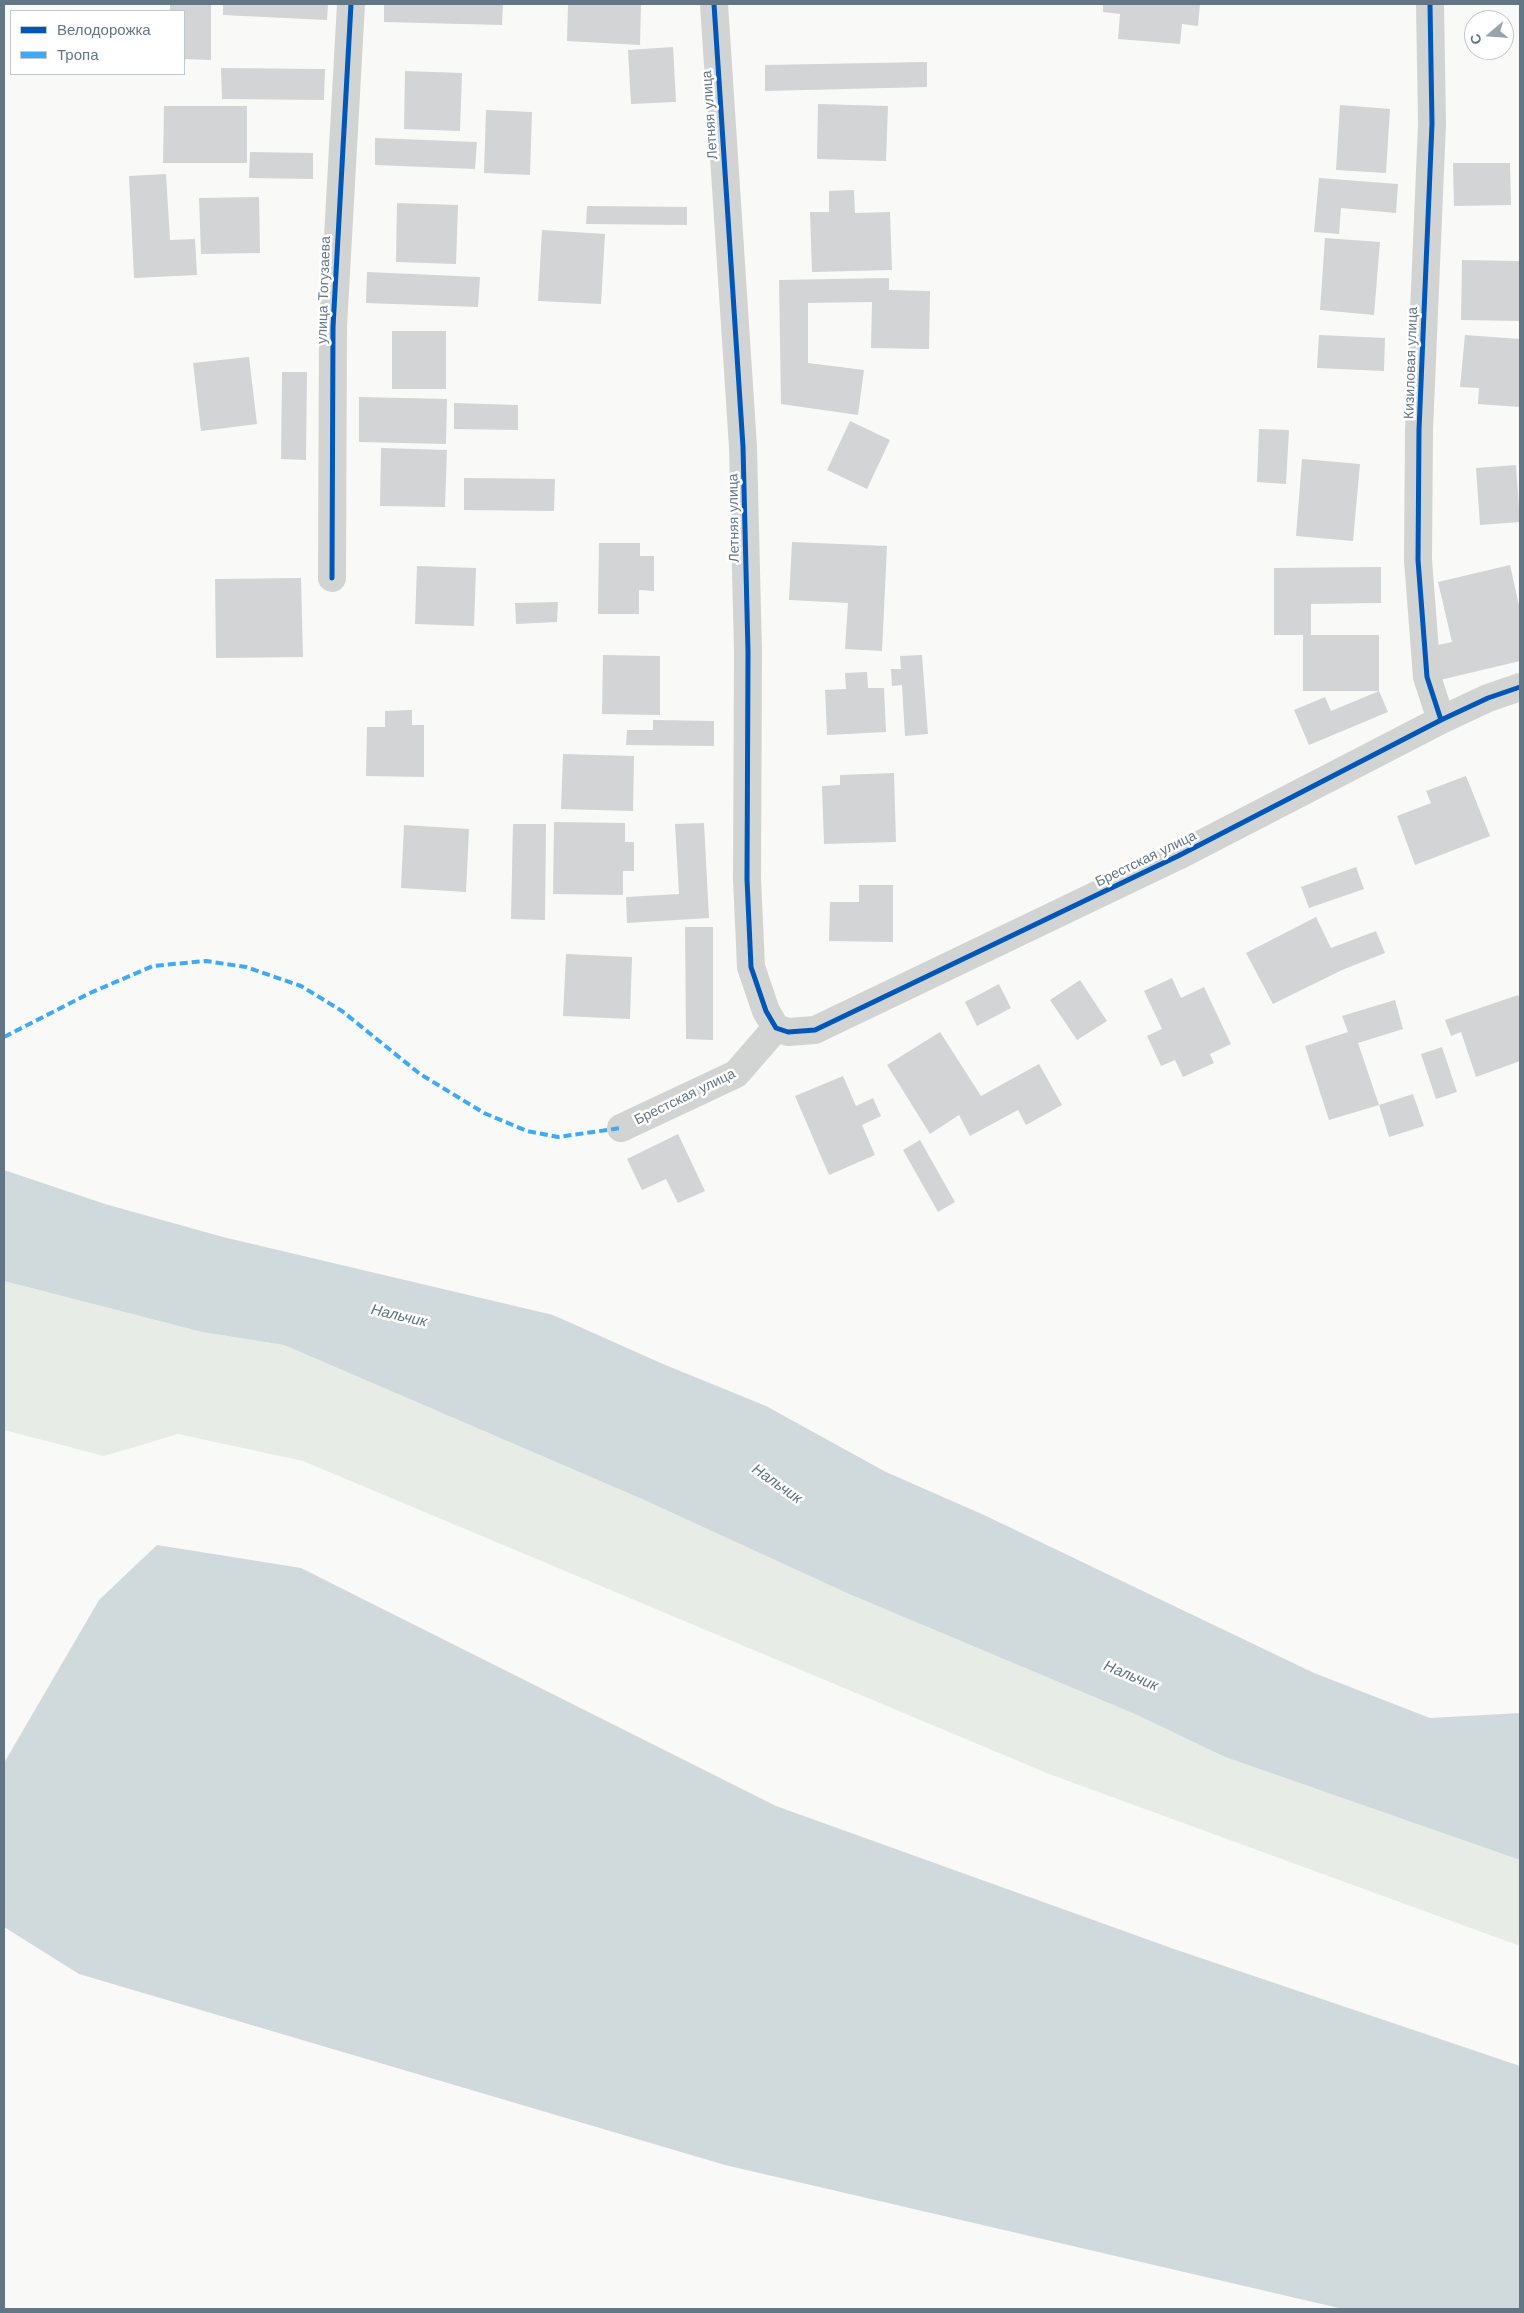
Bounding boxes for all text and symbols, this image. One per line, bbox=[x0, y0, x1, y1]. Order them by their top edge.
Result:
legend bbox=[10, 10, 185, 75]
north arrow bbox=[1464, 10, 1514, 60]
text: Велодорожка bbox=[57, 21, 151, 39]
text: С bbox=[1467, 32, 1485, 47]
text: Тропа bbox=[57, 46, 98, 64]
street label: Летняя улица bbox=[699, 70, 721, 160]
street label: улица Тогузаева bbox=[314, 236, 334, 344]
street label: Кизиловая улица bbox=[1401, 307, 1421, 419]
street label: Летняя улица bbox=[725, 473, 743, 563]
street label: Брестская улица bbox=[1093, 827, 1199, 891]
street label: Брестская улица bbox=[632, 1065, 738, 1129]
water label: Нальчик bbox=[369, 1301, 429, 1331]
water label: Нальчик bbox=[748, 1460, 806, 1508]
water label: Нальчик bbox=[1101, 1657, 1161, 1695]

